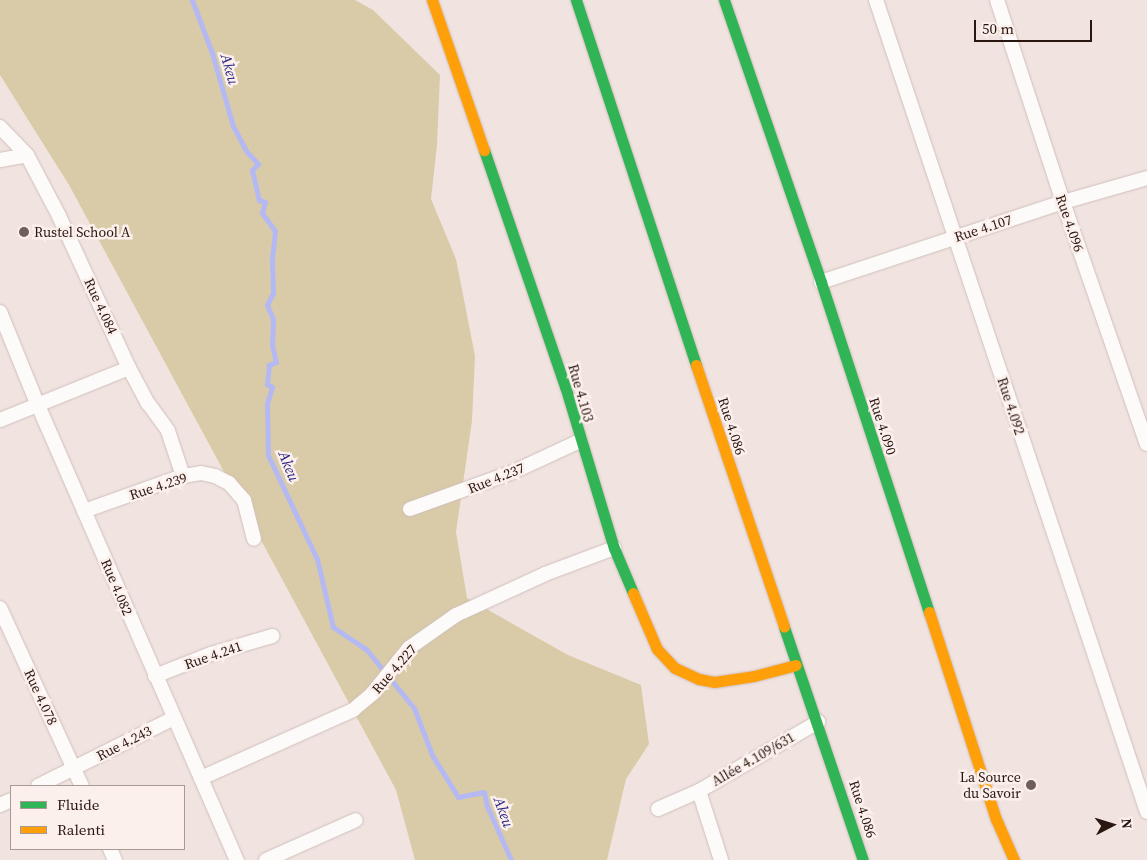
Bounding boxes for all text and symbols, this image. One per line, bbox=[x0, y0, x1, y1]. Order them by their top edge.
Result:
scale bar bbox=[977, 10, 1094, 42]
text: 50 m bbox=[982, 18, 1014, 39]
water label: Akeu bbox=[217, 51, 243, 87]
street label: Rue 4.096 bbox=[1052, 192, 1088, 254]
street label: Rue 4.107 bbox=[952, 211, 1014, 245]
place label: Rustel School A bbox=[34, 224, 130, 240]
marker: Rustel School A bbox=[18, 226, 30, 238]
street label: Rue 4.084 bbox=[81, 275, 121, 337]
street label: Rue 4.103 bbox=[565, 362, 597, 424]
street label: Rue 4.092 bbox=[994, 375, 1028, 437]
street label: Rue 4.086 bbox=[715, 395, 749, 457]
street label: Rue 4.090 bbox=[866, 395, 900, 457]
water label: Akeu bbox=[275, 448, 303, 484]
street label: Rue 4.237 bbox=[465, 459, 527, 497]
street label: Rue 4.239 bbox=[127, 469, 189, 503]
street label: Rue 4.082 bbox=[98, 556, 136, 618]
street label: Rue 4.241 bbox=[182, 637, 244, 673]
street label: Rue 4.227 bbox=[368, 641, 420, 697]
street label: Rue 4.078 bbox=[21, 666, 61, 728]
street label: Rue 4.243 bbox=[94, 722, 154, 764]
street label: Allée 4.109/631 bbox=[709, 728, 797, 790]
place label: La Source du Savoir bbox=[960, 769, 1021, 802]
street label: Rue 4.086 bbox=[846, 778, 880, 840]
marker: La Source du Savoir bbox=[1025, 779, 1037, 791]
legend bbox=[10, 785, 185, 850]
text: Fluide bbox=[57, 794, 99, 815]
water label: Akeu bbox=[490, 794, 518, 830]
north arrow bbox=[1087, 800, 1137, 850]
text: N bbox=[1117, 818, 1137, 830]
text: Ralenti bbox=[57, 819, 105, 840]

